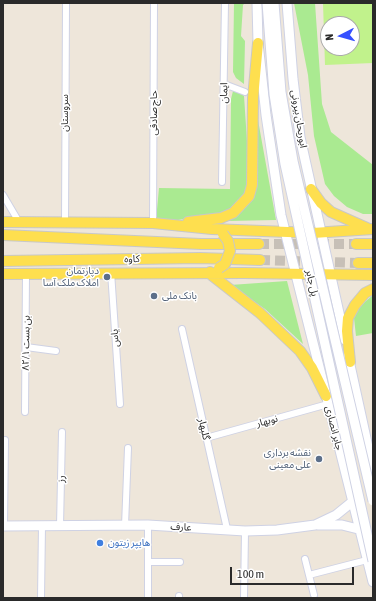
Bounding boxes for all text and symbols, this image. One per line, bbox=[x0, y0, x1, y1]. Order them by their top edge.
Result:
north arrow bbox=[320, 16, 360, 56]
text: N bbox=[323, 33, 335, 41]
street label: ایمان bbox=[218, 82, 230, 104]
street label: ابوریحان بیرونی bbox=[288, 89, 310, 149]
street label: حاج صادقی bbox=[148, 90, 160, 136]
street label: سروستان bbox=[59, 94, 71, 132]
street label: کاوه bbox=[124, 253, 140, 265]
place label: دپارتمان املاک ملک آسا bbox=[43, 265, 99, 288]
street label: پل جابر bbox=[303, 268, 321, 298]
marker: دپارتمان املاک ملک آسا bbox=[102, 272, 112, 282]
place label: بانک ملی bbox=[162, 290, 197, 302]
marker: بانک ملی bbox=[149, 291, 159, 301]
street label: بن بست ۸۲/۱ bbox=[20, 315, 32, 371]
street label: یاس bbox=[108, 329, 122, 347]
street label: جابر انصاری bbox=[323, 404, 345, 452]
street label: نوبهار bbox=[255, 412, 279, 430]
street label: گلبهار bbox=[196, 417, 212, 441]
place label: نقشه برداری علی معینی bbox=[264, 447, 311, 470]
marker: نقشه برداری علی معینی bbox=[314, 454, 324, 464]
street label: رز bbox=[55, 475, 67, 483]
street label: عارف bbox=[170, 520, 192, 534]
place label: هایپر زیتون bbox=[108, 537, 150, 549]
marker: هایپر زیتون bbox=[95, 538, 105, 548]
scale bar bbox=[232, 559, 356, 585]
text: 100 m bbox=[237, 567, 264, 581]

